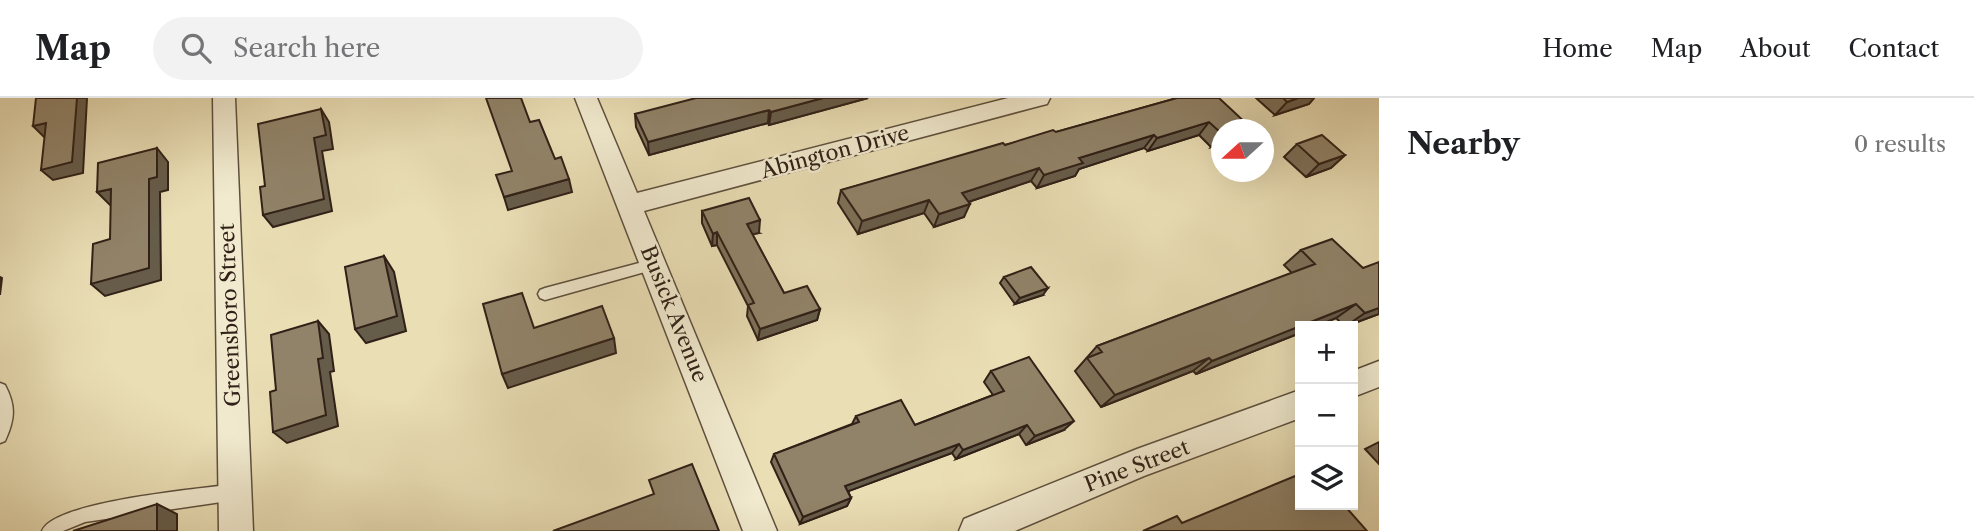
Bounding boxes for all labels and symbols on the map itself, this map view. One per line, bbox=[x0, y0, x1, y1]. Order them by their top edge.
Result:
north arrow bbox=[1211, 119, 1274, 182]
street label: Abington Drive bbox=[757, 120, 912, 184]
street label: Greensboro Street bbox=[214, 222, 245, 407]
street label: Busick Avenue bbox=[636, 242, 713, 386]
street label: Pine Street bbox=[1081, 434, 1193, 497]

